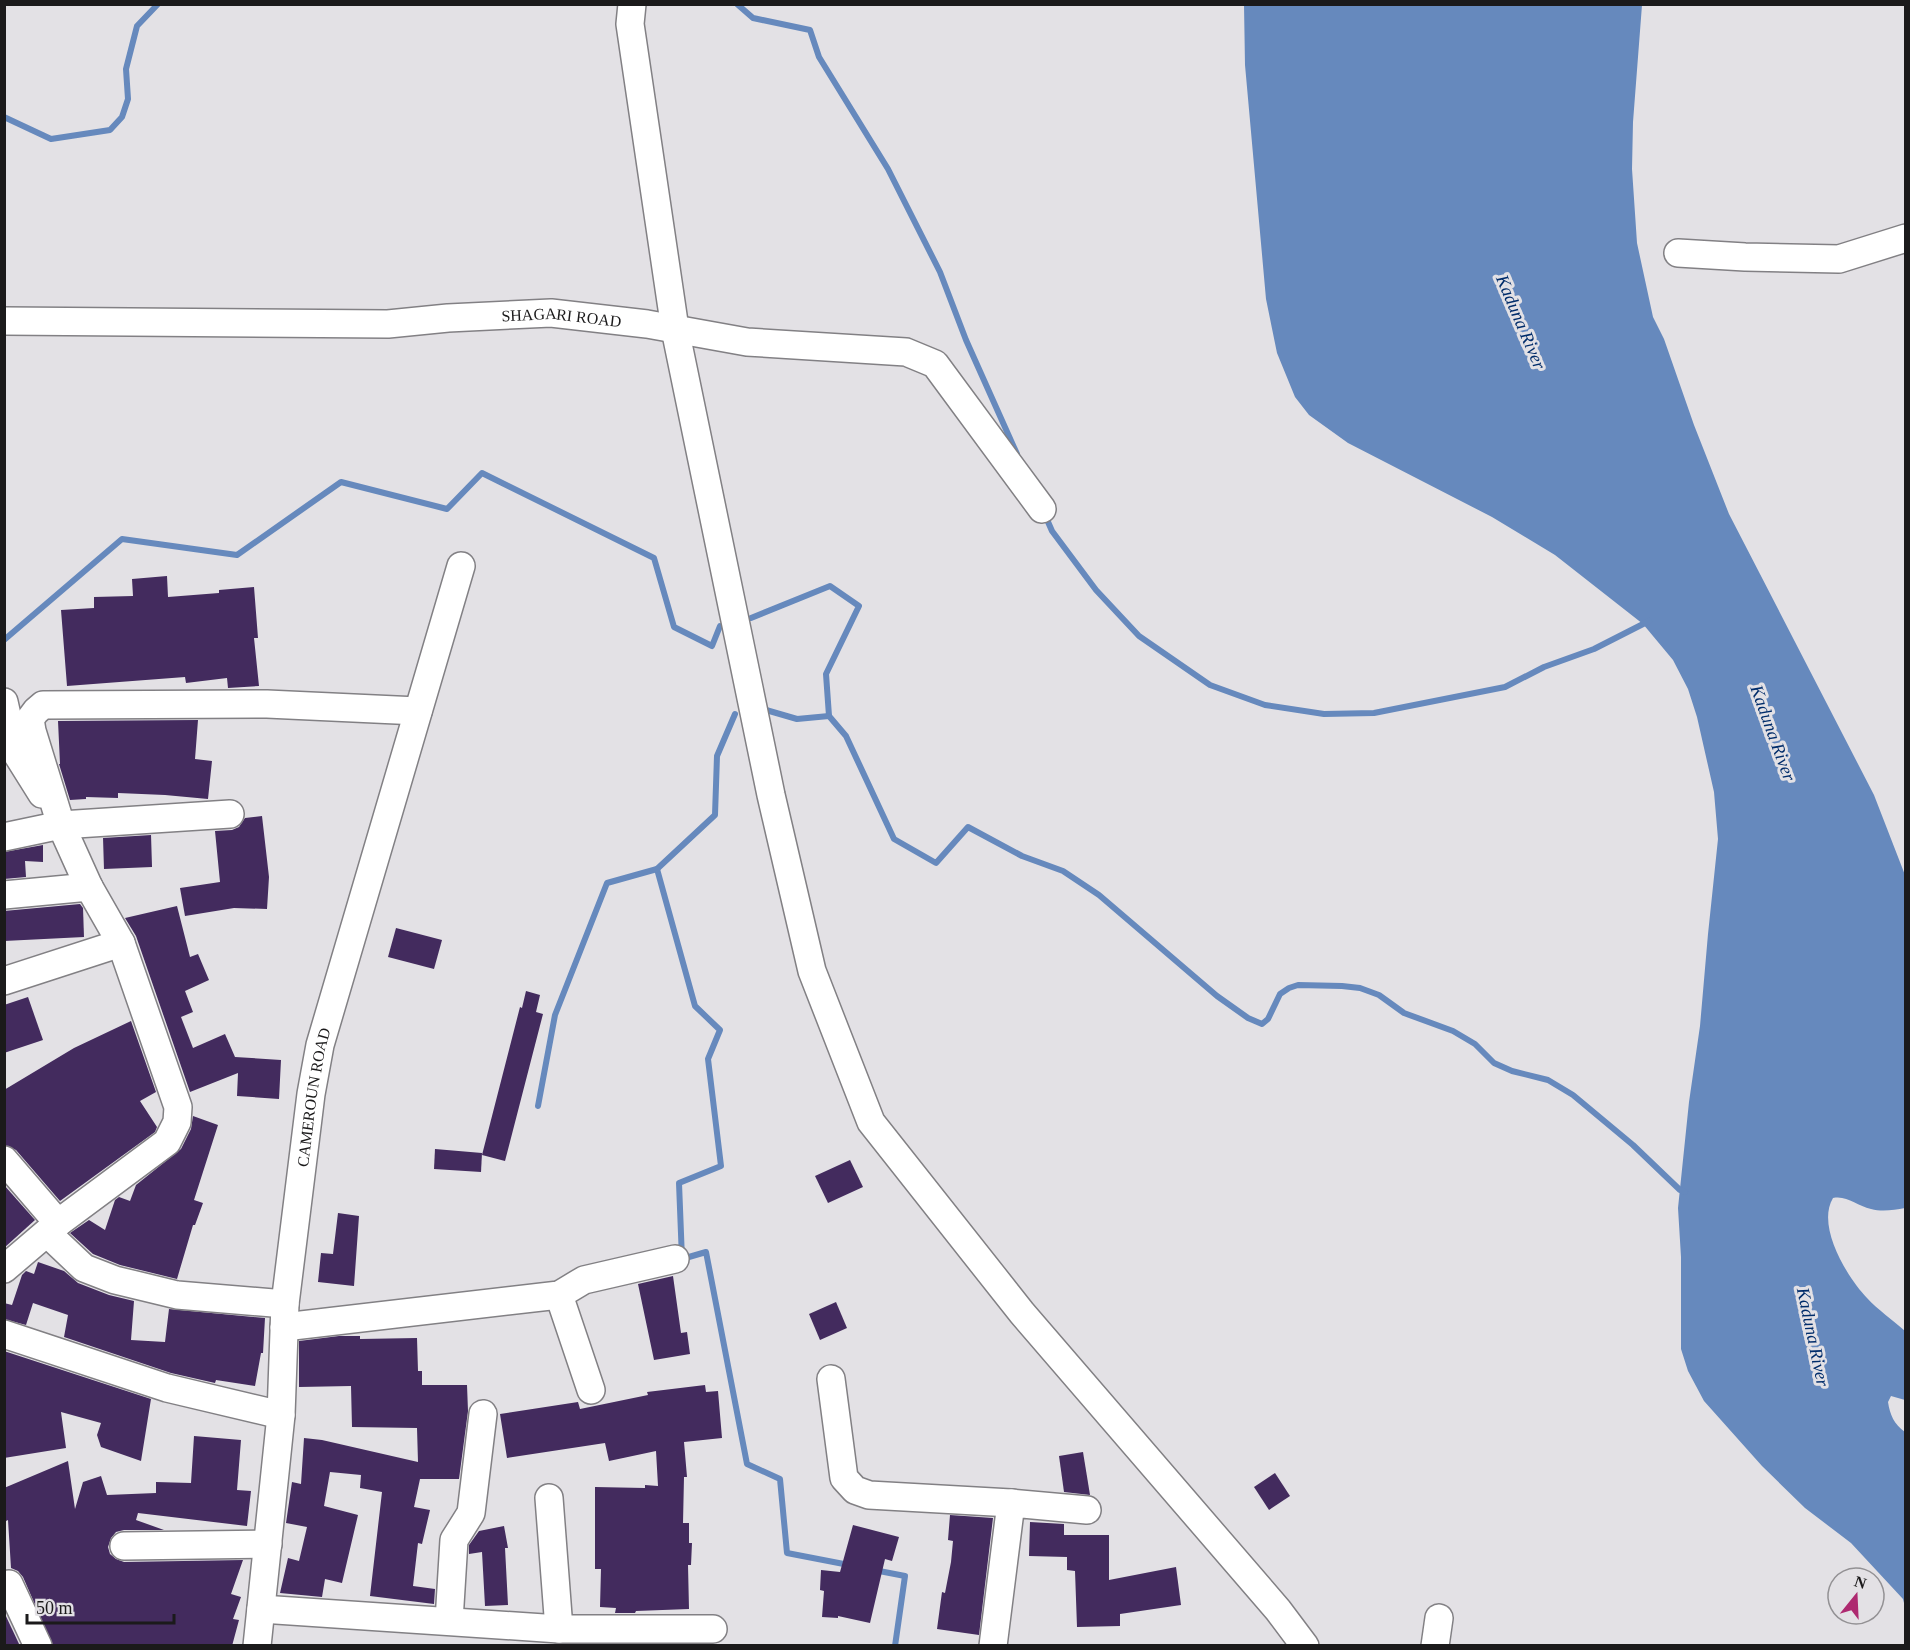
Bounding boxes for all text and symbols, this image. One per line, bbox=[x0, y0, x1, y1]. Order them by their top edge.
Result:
water label: Kaduna River bbox=[1492, 271, 1550, 373]
street label: SHAGARI ROAD bbox=[501, 304, 622, 330]
water label: Kaduna River bbox=[1746, 681, 1800, 785]
street label: CAMEROUN ROAD bbox=[294, 1026, 333, 1168]
water label: Kaduna River bbox=[1793, 1285, 1833, 1389]
north arrow bbox=[1826, 1566, 1886, 1626]
text: N bbox=[1852, 1572, 1869, 1592]
scale bar bbox=[27, 1587, 174, 1625]
text: 50 m bbox=[36, 1598, 73, 1618]

